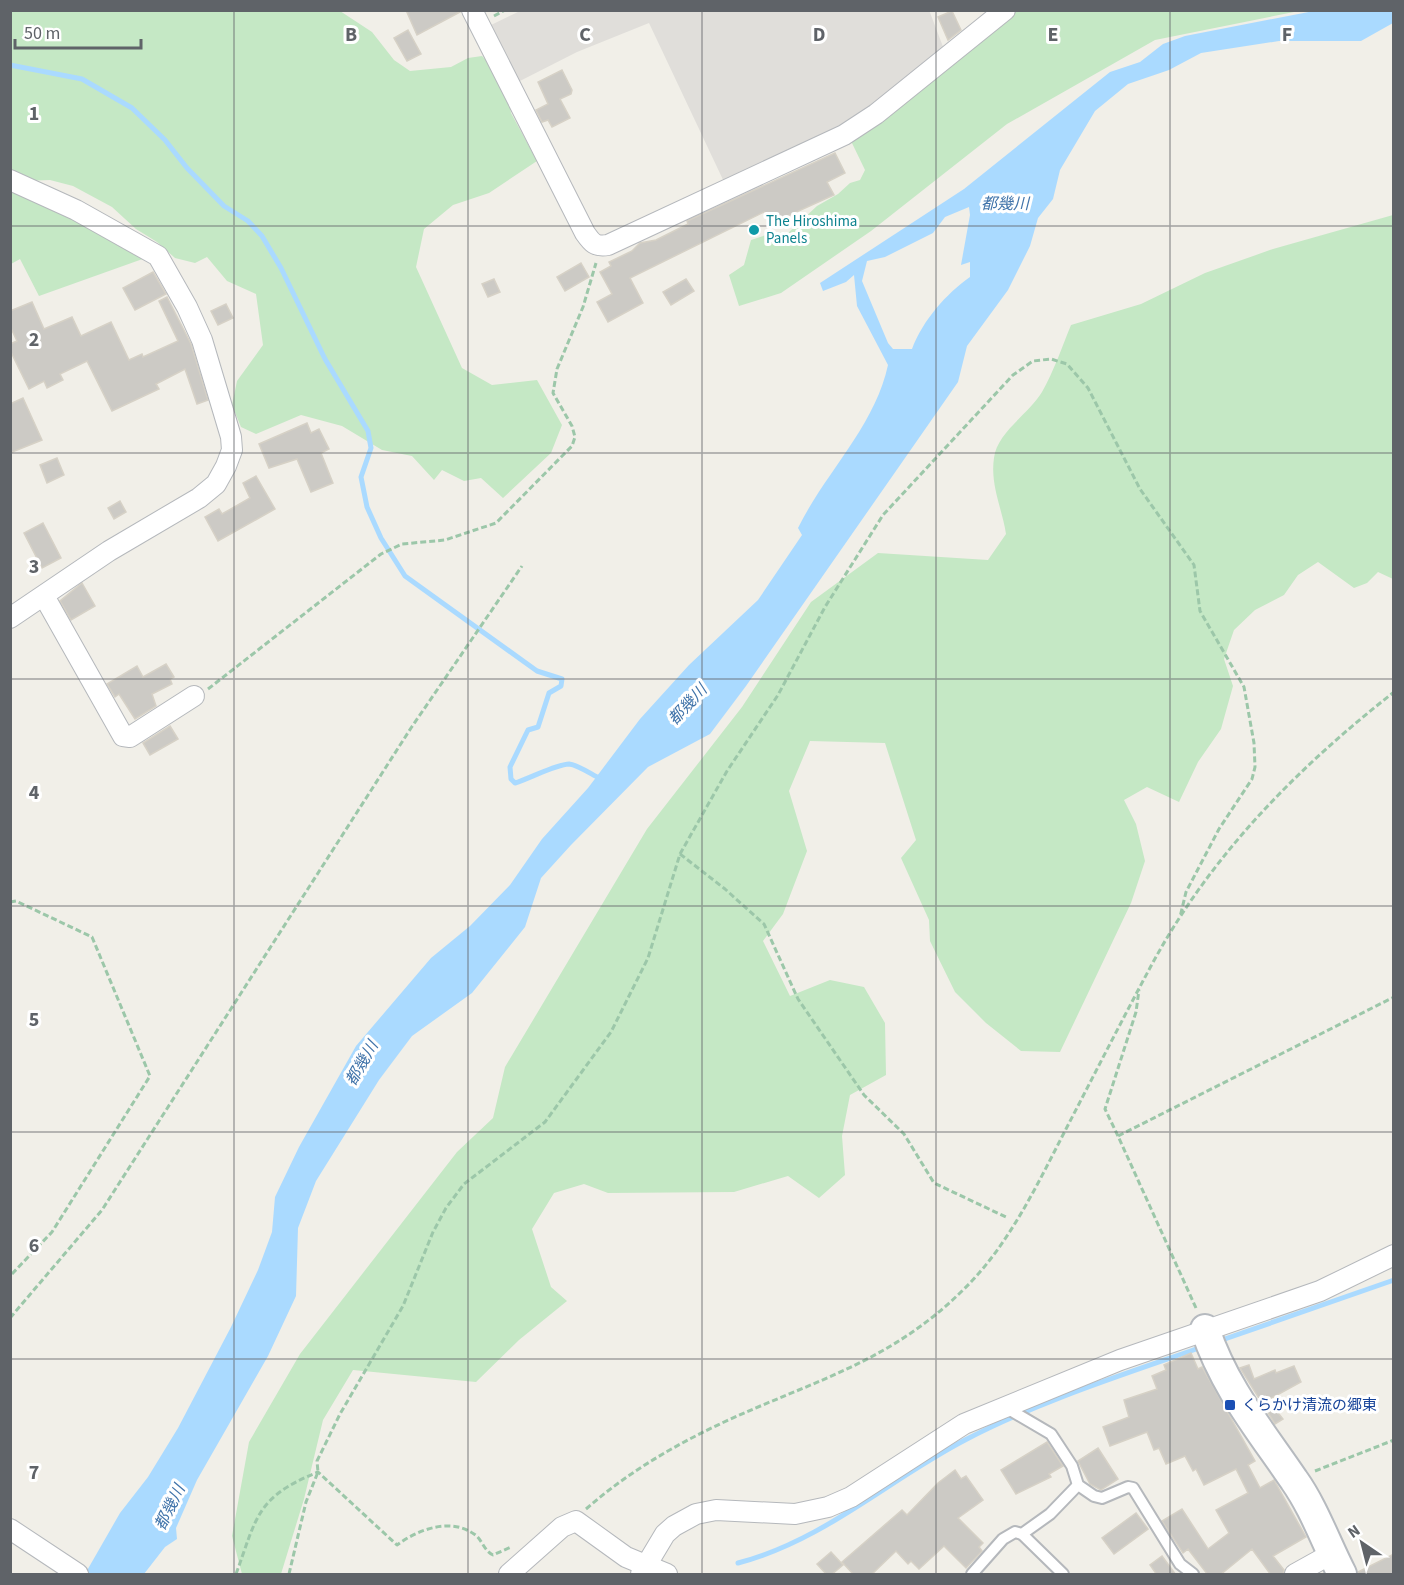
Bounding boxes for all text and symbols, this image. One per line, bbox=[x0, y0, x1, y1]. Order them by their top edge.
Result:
scale bar bbox=[15, 12, 141, 50]
text: 50 m bbox=[24, 21, 60, 46]
text: B bbox=[345, 21, 357, 49]
text: C bbox=[579, 21, 591, 49]
text: D bbox=[813, 21, 825, 49]
text: E bbox=[1048, 21, 1058, 49]
text: F bbox=[1282, 21, 1292, 49]
text: 1 bbox=[29, 100, 39, 128]
water label: 都幾川 bbox=[981, 193, 1031, 215]
place label: The Hiroshima Panels bbox=[766, 211, 857, 249]
marker: The Hiroshima Panels bbox=[747, 223, 761, 237]
text: 2 bbox=[29, 326, 39, 354]
text: 3 bbox=[29, 553, 39, 581]
water label: 都幾川 bbox=[663, 678, 714, 730]
text: 4 bbox=[29, 779, 40, 807]
text: 5 bbox=[29, 1006, 39, 1034]
water label: 都幾川 bbox=[340, 1035, 384, 1090]
text: 6 bbox=[29, 1232, 39, 1260]
place label: くらかけ清流の郷東 bbox=[1242, 1395, 1377, 1416]
marker: くらかけ清流の郷東 bbox=[1223, 1398, 1237, 1412]
text: 7 bbox=[29, 1459, 39, 1487]
water label: 都幾川 bbox=[149, 1479, 191, 1534]
north arrow bbox=[1332, 1513, 1392, 1573]
text: N bbox=[1343, 1519, 1365, 1544]

